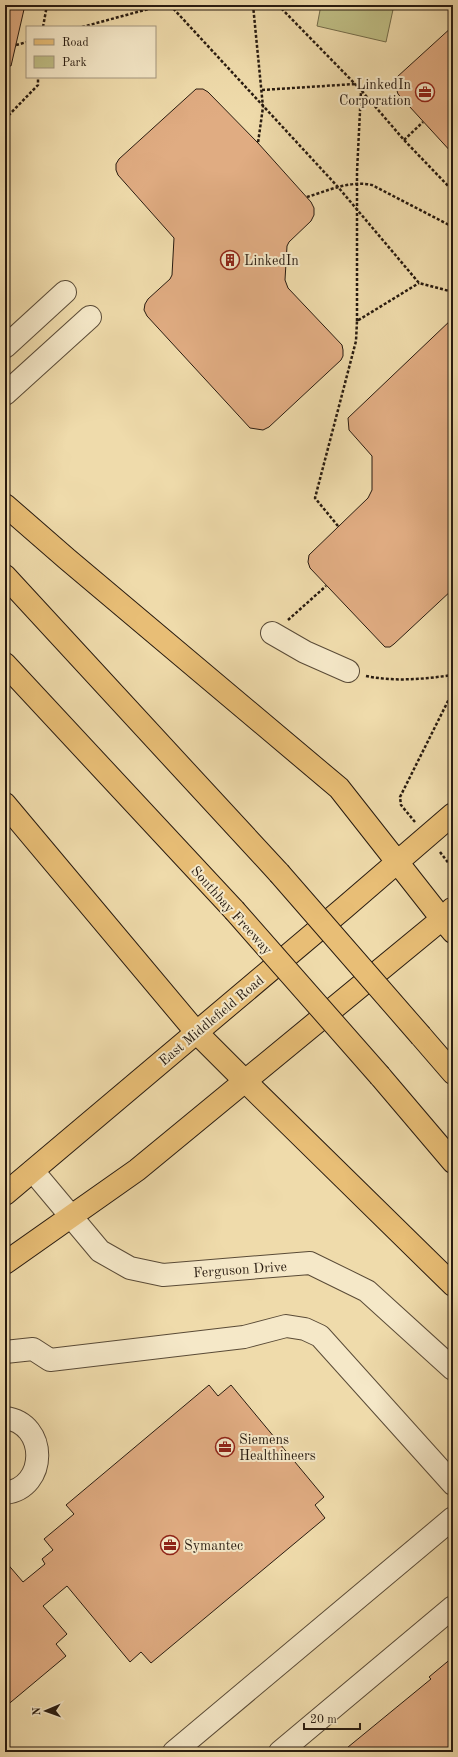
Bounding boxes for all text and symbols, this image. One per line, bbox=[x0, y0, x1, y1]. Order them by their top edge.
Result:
legend bbox=[26, 26, 156, 78]
text: Road bbox=[62, 37, 89, 49]
text: Park bbox=[62, 57, 87, 69]
place label: LinkedIn Corporation bbox=[339, 78, 411, 108]
office icon: LinkedIn Corporation bbox=[414, 81, 436, 103]
building icon: LinkedIn bbox=[219, 249, 241, 271]
place label: LinkedIn bbox=[244, 254, 299, 268]
street label: Southbay Freeway bbox=[188, 864, 275, 958]
street label: East Middlefield Road bbox=[157, 973, 267, 1069]
street label: Ferguson Drive bbox=[193, 1260, 287, 1280]
place label: Siemens Healthineers bbox=[239, 1433, 316, 1463]
office icon: Siemens Healthineers bbox=[214, 1436, 236, 1458]
office icon: Symantec bbox=[159, 1534, 181, 1556]
place label: Symantec bbox=[184, 1539, 243, 1553]
north arrow bbox=[26, 1691, 66, 1731]
scale bar bbox=[304, 1705, 360, 1731]
text: N bbox=[32, 1706, 43, 1716]
text: 20 m bbox=[310, 1714, 337, 1726]

